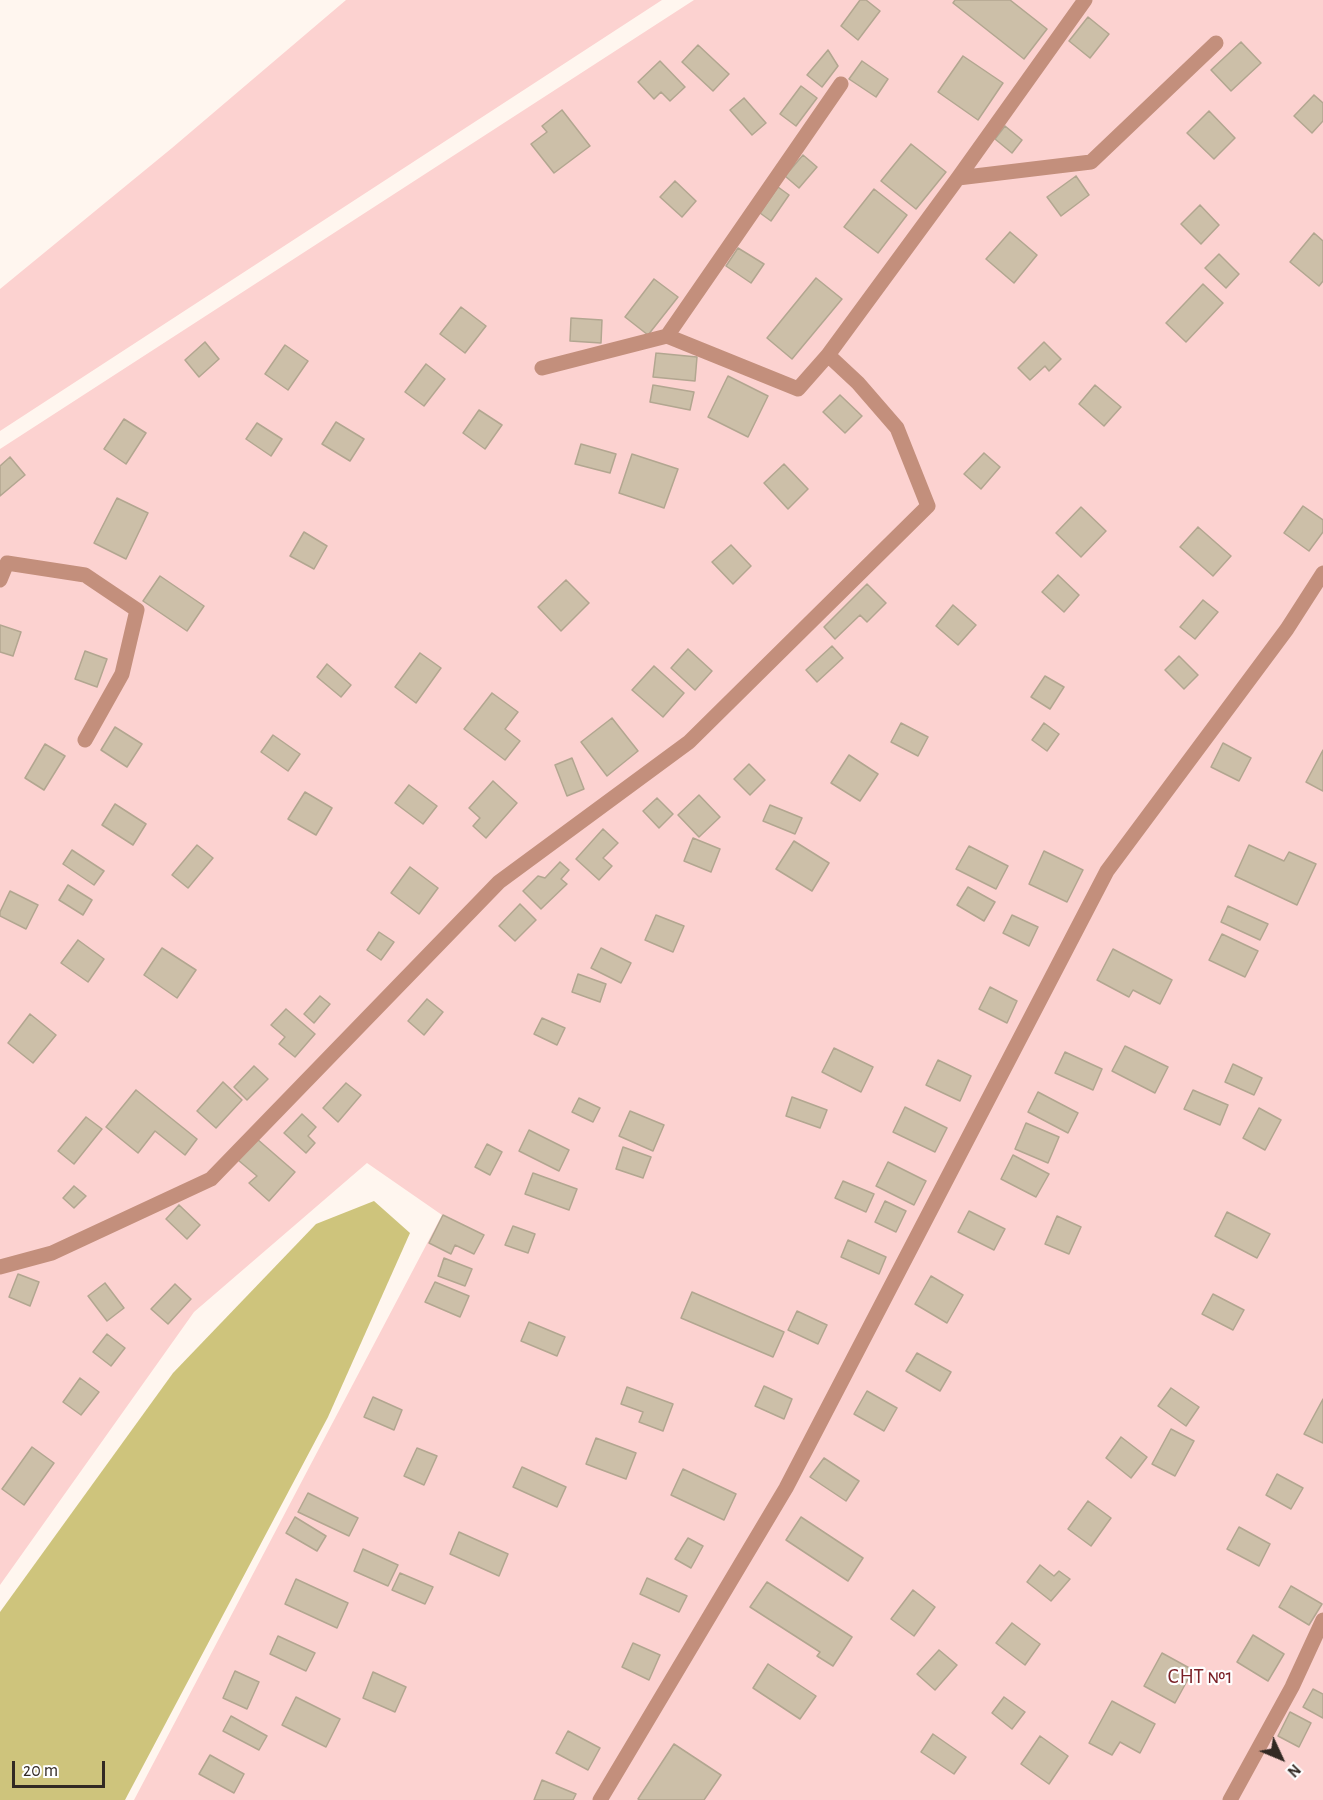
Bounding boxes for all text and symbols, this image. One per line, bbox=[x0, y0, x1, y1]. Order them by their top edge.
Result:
park label: СНТ №1 bbox=[1167, 1664, 1233, 1690]
north arrow bbox=[1251, 1728, 1311, 1788]
scale bar bbox=[15, 1749, 108, 1787]
text: N bbox=[1284, 1761, 1304, 1780]
text: 20 m bbox=[23, 1762, 58, 1780]

